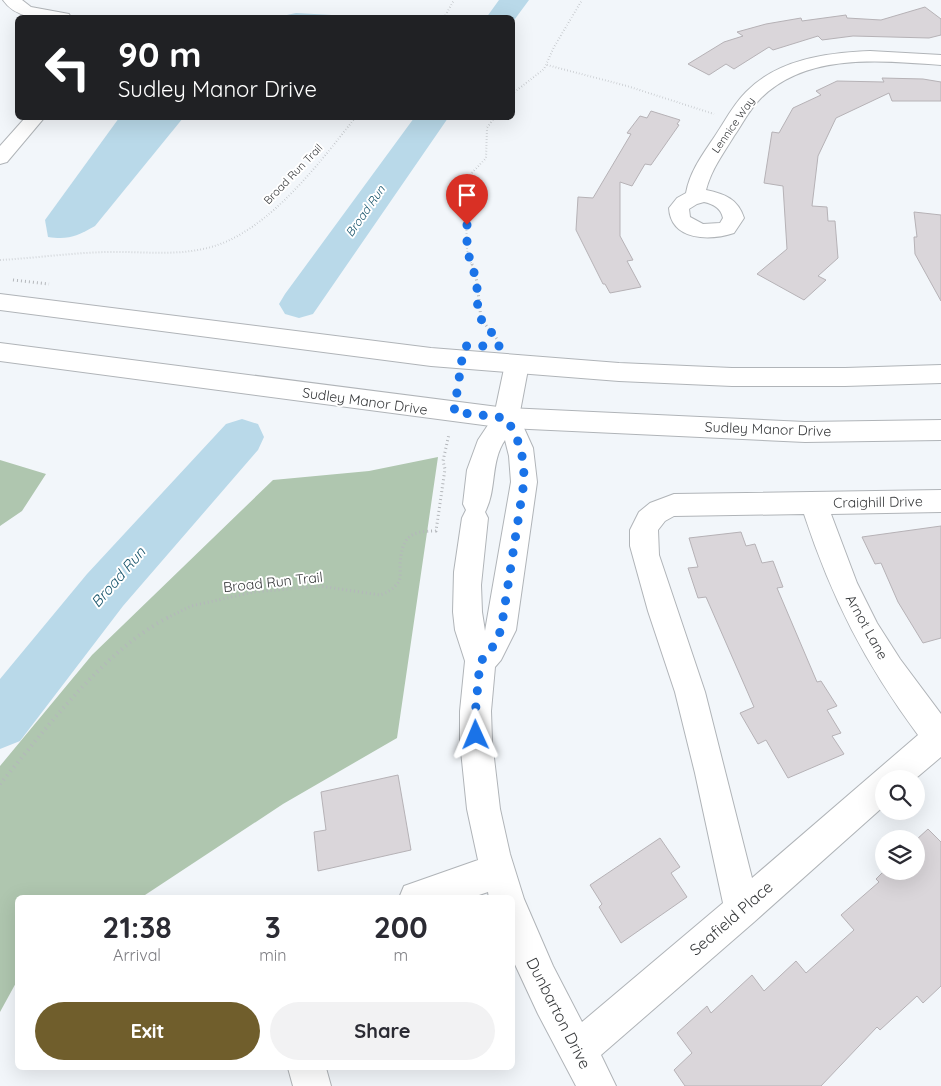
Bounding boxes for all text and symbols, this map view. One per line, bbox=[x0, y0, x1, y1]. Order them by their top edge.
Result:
text: 90 m bbox=[118, 32, 201, 76]
icon: left bbox=[35, 35, 100, 100]
text: Sudley Manor Drive bbox=[118, 75, 317, 103]
street label: Lennice Way bbox=[708, 94, 758, 156]
street label: Broad Run Trail bbox=[261, 141, 325, 207]
pin bbox=[446, 174, 488, 225]
icon: arrive bbox=[453, 181, 481, 209]
water label: Broad Run bbox=[342, 182, 389, 239]
street label: Sudley Manor Drive bbox=[301, 383, 429, 419]
street label: Sudley Manor Drive bbox=[704, 418, 832, 440]
street label: Craighill Drive bbox=[833, 492, 923, 512]
water label: Broad Run bbox=[87, 543, 150, 611]
street label: Broad Run Trail bbox=[222, 568, 324, 596]
street label: Arnot Lane bbox=[842, 591, 892, 663]
position arrow bbox=[449, 708, 501, 760]
map controls bbox=[875, 770, 925, 880]
button: search bbox=[875, 770, 925, 820]
button: layers bbox=[875, 830, 925, 880]
street label: Seafield Place bbox=[685, 876, 777, 960]
text: 21:38 bbox=[102, 908, 172, 946]
text: 3 bbox=[265, 908, 281, 946]
text: 200 bbox=[374, 908, 428, 946]
text: Arrival bbox=[113, 945, 161, 965]
text: min bbox=[259, 945, 286, 965]
text: m bbox=[393, 945, 408, 965]
street label: Dunbarton Drive bbox=[522, 954, 596, 1072]
button: Exit bbox=[35, 1002, 260, 1060]
button: Share bbox=[270, 1002, 495, 1060]

